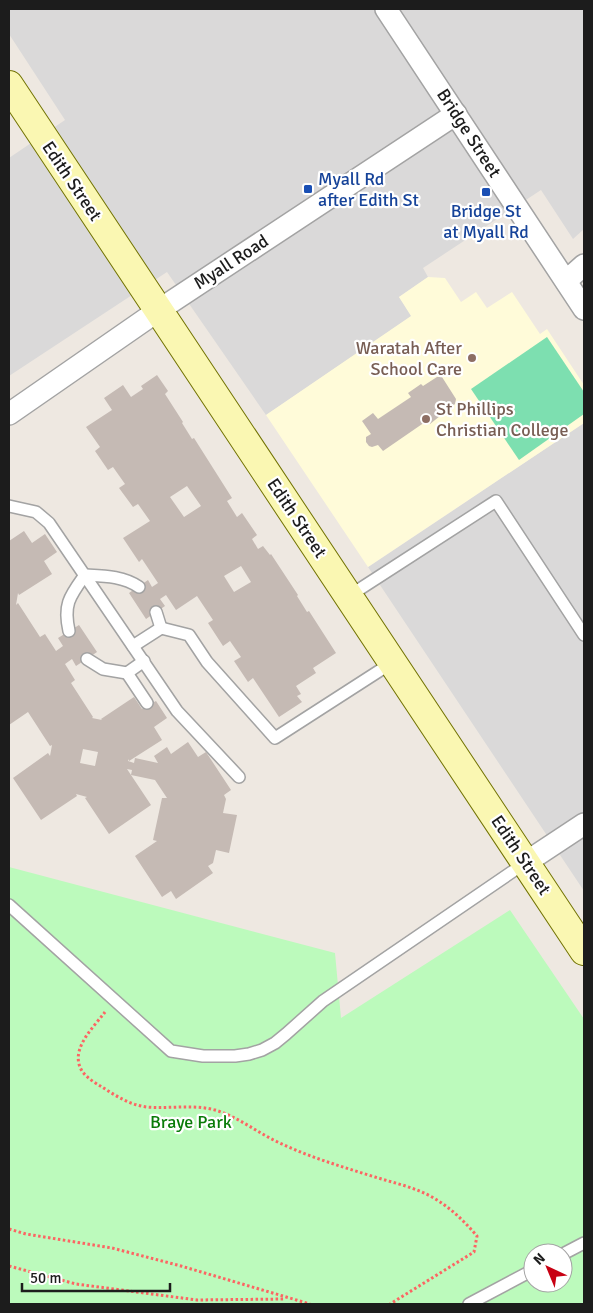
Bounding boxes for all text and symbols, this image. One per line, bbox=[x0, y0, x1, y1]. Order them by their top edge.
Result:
street label: Bridge Street bbox=[432, 85, 506, 181]
street label: Edith Street bbox=[37, 137, 107, 225]
place label: Myall Rd after Edith St bbox=[318, 168, 419, 211]
marker: Myall Rd after Edith St bbox=[302, 183, 314, 195]
marker: Bridge St at Myall Rd bbox=[480, 186, 492, 198]
place label: Bridge St at Myall Rd bbox=[443, 200, 529, 243]
street label: Myall Road bbox=[189, 230, 273, 294]
place label: Waratah After School Care bbox=[356, 337, 462, 380]
marker: Waratah After School Care bbox=[466, 352, 478, 364]
place label: St Phillips Christian College bbox=[436, 398, 568, 441]
marker: St Phillips Christian College bbox=[420, 413, 432, 425]
street label: Edith Street bbox=[262, 474, 332, 562]
street label: Edith Street bbox=[486, 811, 556, 899]
park label: Braye Park bbox=[150, 1111, 232, 1133]
north arrow bbox=[523, 1243, 573, 1293]
text: N bbox=[530, 1250, 549, 1269]
scale bar bbox=[22, 1260, 170, 1292]
text: 50 m bbox=[30, 1269, 61, 1287]

